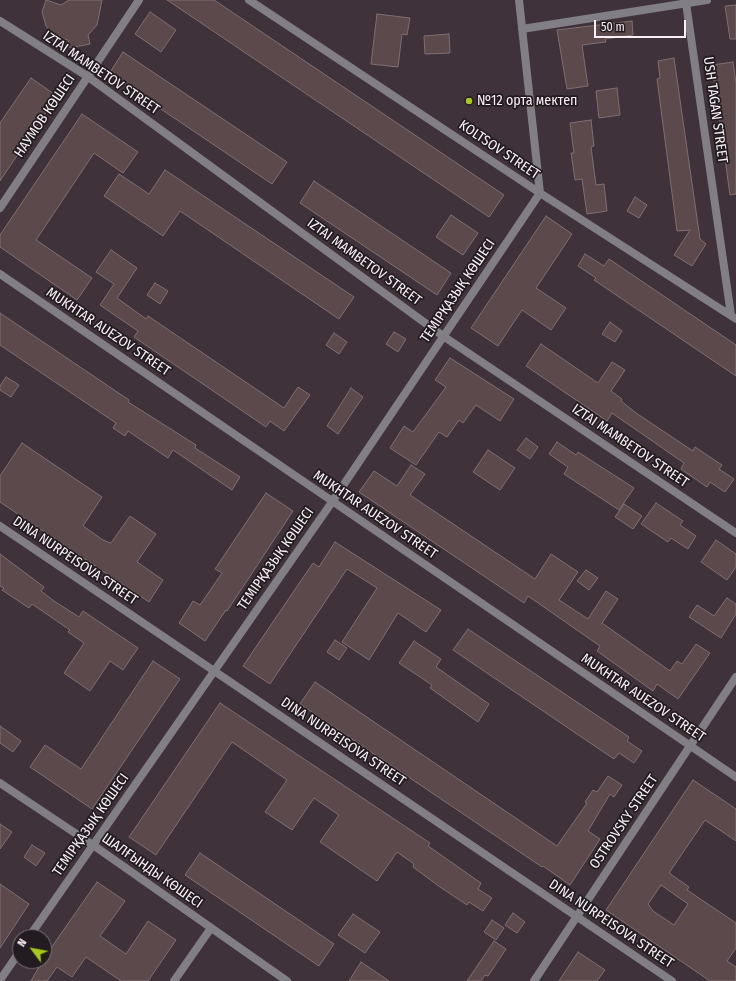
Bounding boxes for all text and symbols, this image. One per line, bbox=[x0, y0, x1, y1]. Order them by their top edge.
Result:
scale bar bbox=[596, 12, 688, 38]
text: 50 m bbox=[601, 20, 625, 34]
street label: IZTAI MAMBETOV STREET bbox=[39, 28, 163, 118]
street label: USH TAGAN STREET bbox=[699, 56, 731, 164]
street label: НАУМОВ КӨШЕСІ bbox=[11, 71, 79, 161]
place label: №12 орта мектеп bbox=[477, 93, 578, 109]
marker: №12 орта мектеп bbox=[464, 96, 474, 106]
street label: KOLTSOV STREET bbox=[455, 117, 543, 183]
street label: IZTAI MAMBETOV STREET bbox=[304, 215, 424, 309]
street label: ТЕМІРҚАЗЫҚ КӨШЕСІ bbox=[417, 236, 499, 346]
street label: MUKHTAR AUEZOV STREET bbox=[43, 284, 173, 380]
street label: IZTAI MAMBETOV STREET bbox=[568, 401, 692, 491]
street label: MUKHTAR AUEZOV STREET bbox=[310, 467, 440, 563]
street label: ТЕМІРҚАЗЫҚ КӨШЕСІ bbox=[234, 504, 318, 614]
street label: DINA NURPEISOVA STREET bbox=[10, 513, 140, 609]
street label: MUKHTAR AUEZOV STREET bbox=[578, 650, 708, 746]
street label: DINA NURPEISOVA STREET bbox=[278, 694, 408, 790]
street label: ТЕМІРҚАЗЫҚ КӨШЕСІ bbox=[49, 770, 133, 880]
street label: OSTROVSKY STREET bbox=[586, 772, 662, 872]
street label: ШАЛҒЫНДЫ КӨШЕСІ bbox=[99, 830, 205, 912]
street label: DINA NURPEISOVA STREET bbox=[546, 876, 676, 972]
north arrow bbox=[12, 929, 52, 969]
text: N bbox=[15, 937, 30, 949]

